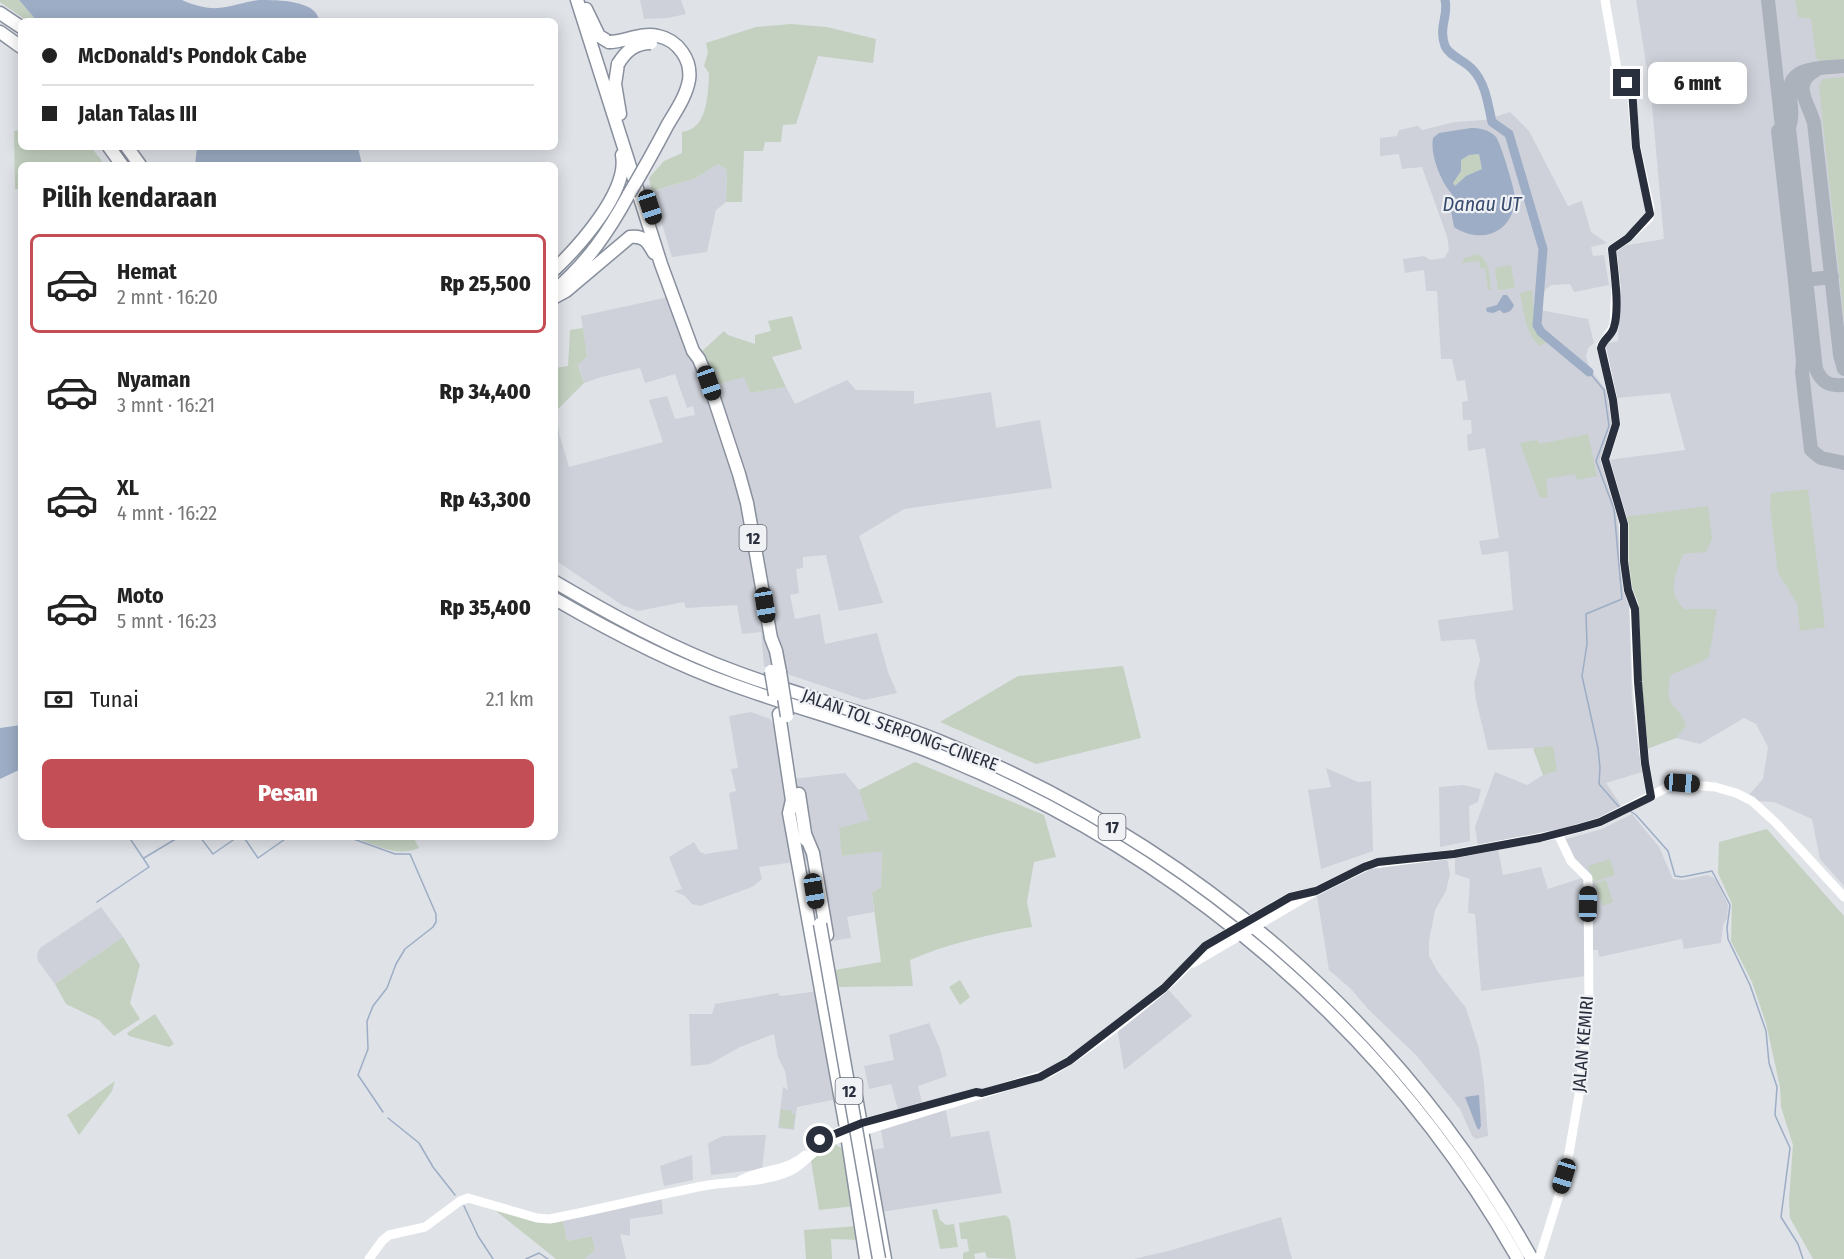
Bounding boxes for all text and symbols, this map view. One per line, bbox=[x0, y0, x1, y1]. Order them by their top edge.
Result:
text: McDonald's Pondok Cabe bbox=[78, 42, 307, 69]
callout: 6 mnt bbox=[1648, 62, 1747, 104]
route end bbox=[1613, 69, 1640, 96]
text: 6 mnt bbox=[1674, 71, 1721, 95]
text: Jalan Talas III bbox=[78, 100, 197, 127]
text: Pilih kendaraan bbox=[42, 182, 217, 214]
car bbox=[636, 187, 664, 227]
water label: Danau UT bbox=[1443, 192, 1523, 216]
icon: car bbox=[45, 257, 99, 311]
text: Hemat bbox=[117, 258, 177, 285]
text: Rp 25,500 bbox=[440, 270, 531, 297]
text: 2 mnt · 16:20 bbox=[117, 285, 218, 309]
car bbox=[695, 363, 723, 403]
icon: car bbox=[45, 365, 99, 419]
text: Nyaman bbox=[117, 366, 190, 393]
text: Rp 34,400 bbox=[440, 378, 531, 405]
text: 3 mnt · 16:21 bbox=[117, 393, 215, 417]
icon: car bbox=[45, 473, 99, 527]
text: XL bbox=[117, 474, 139, 501]
text: Rp 43,300 bbox=[440, 486, 531, 513]
text: 4 mnt · 16:22 bbox=[117, 501, 217, 525]
road number: 12 bbox=[740, 525, 766, 551]
icon: car bbox=[45, 581, 99, 635]
text: Moto bbox=[117, 582, 164, 609]
car bbox=[753, 586, 777, 624]
text: Rp 35,400 bbox=[440, 594, 531, 621]
text: 5 mnt · 16:23 bbox=[117, 609, 217, 633]
icon: cash bbox=[42, 683, 75, 716]
street label: JALAN TOL SERPONG–CINERE bbox=[799, 684, 1001, 776]
text: Tunai bbox=[90, 686, 139, 713]
text: 2.1 km bbox=[486, 687, 534, 711]
button: Pesan bbox=[42, 759, 534, 828]
car bbox=[1663, 773, 1701, 793]
road number: 17 bbox=[1098, 814, 1126, 840]
car bbox=[802, 872, 826, 910]
car bbox=[1579, 886, 1597, 922]
street label: JALAN KEMIRI bbox=[1568, 995, 1598, 1093]
road number: 12 bbox=[836, 1078, 862, 1104]
route start bbox=[806, 1126, 833, 1153]
car bbox=[1550, 1156, 1578, 1196]

